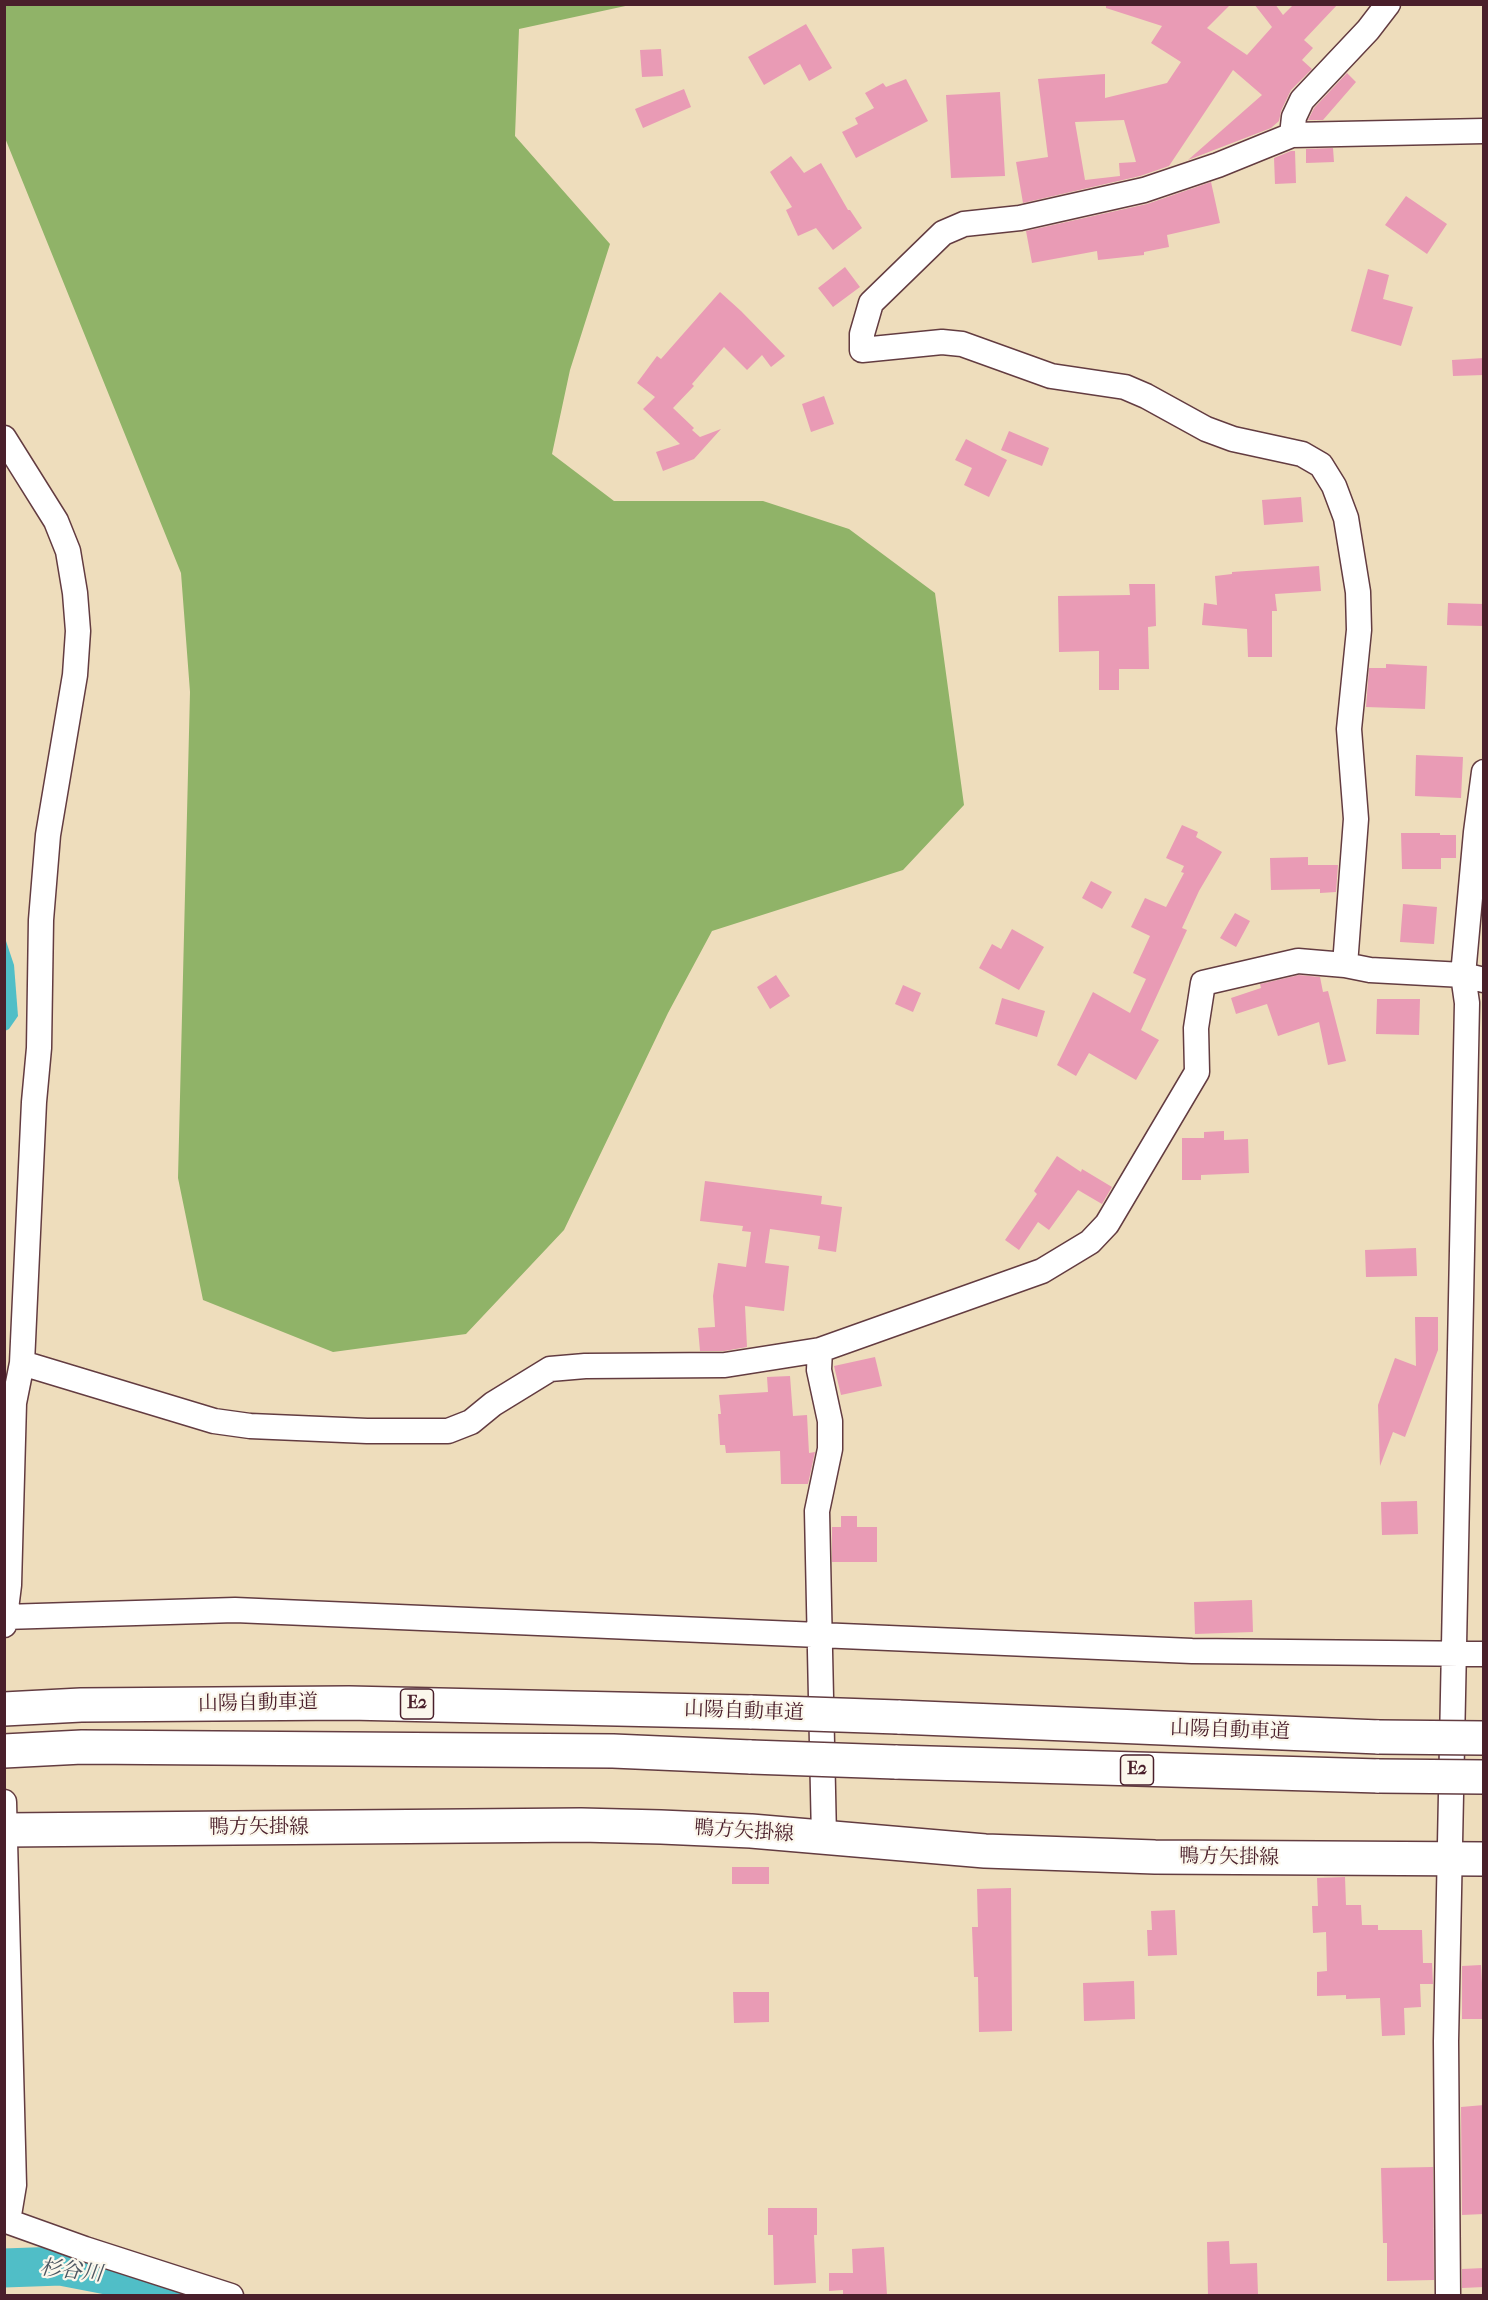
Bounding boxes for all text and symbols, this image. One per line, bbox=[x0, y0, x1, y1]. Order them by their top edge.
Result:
road number: E2 bbox=[400, 1689, 434, 1719]
street label: 山陽自動車道 bbox=[198, 1691, 318, 1717]
street label: 山陽自動車道 bbox=[684, 1698, 804, 1726]
street label: 山陽自動車道 bbox=[1170, 1717, 1290, 1745]
road number: E2 bbox=[1120, 1755, 1154, 1785]
street label: 鴨方矢掛線 bbox=[209, 1816, 309, 1840]
street label: 鴨方矢掛線 bbox=[693, 1817, 795, 1847]
street label: 鴨方矢掛線 bbox=[1179, 1845, 1279, 1871]
water label: 杉谷川 bbox=[38, 2256, 104, 2288]

